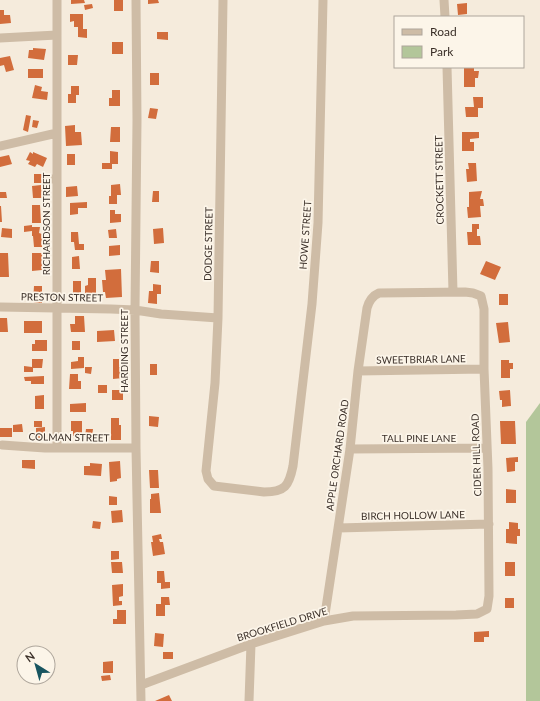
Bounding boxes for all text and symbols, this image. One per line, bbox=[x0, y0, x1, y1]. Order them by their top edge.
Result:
legend bbox=[394, 16, 524, 68]
text: Road bbox=[430, 24, 457, 39]
text: Park bbox=[430, 44, 454, 59]
street label: CROCKETT STREET bbox=[432, 135, 446, 225]
street label: RICHARDSON STREET bbox=[40, 173, 52, 275]
street label: HOWE STREET bbox=[297, 200, 313, 270]
street label: DODGE STREET bbox=[201, 207, 215, 281]
street label: PRESTON STREET bbox=[21, 290, 103, 304]
street label: HARDING STREET bbox=[118, 309, 130, 393]
street label: SWEETBRIAR LANE bbox=[376, 352, 466, 366]
street label: APPLE ORCHARD ROAD bbox=[323, 398, 351, 511]
street label: CIDER HILL ROAD bbox=[469, 413, 483, 497]
street label: COLMAN STREET bbox=[28, 430, 110, 444]
street label: TALL PINE LANE bbox=[382, 432, 457, 444]
street label: BIRCH HOLLOW LANE bbox=[361, 508, 465, 522]
street label: BROOKFIELD DRIVE bbox=[235, 604, 329, 643]
north arrow bbox=[16, 645, 56, 685]
text: N bbox=[22, 649, 37, 664]

